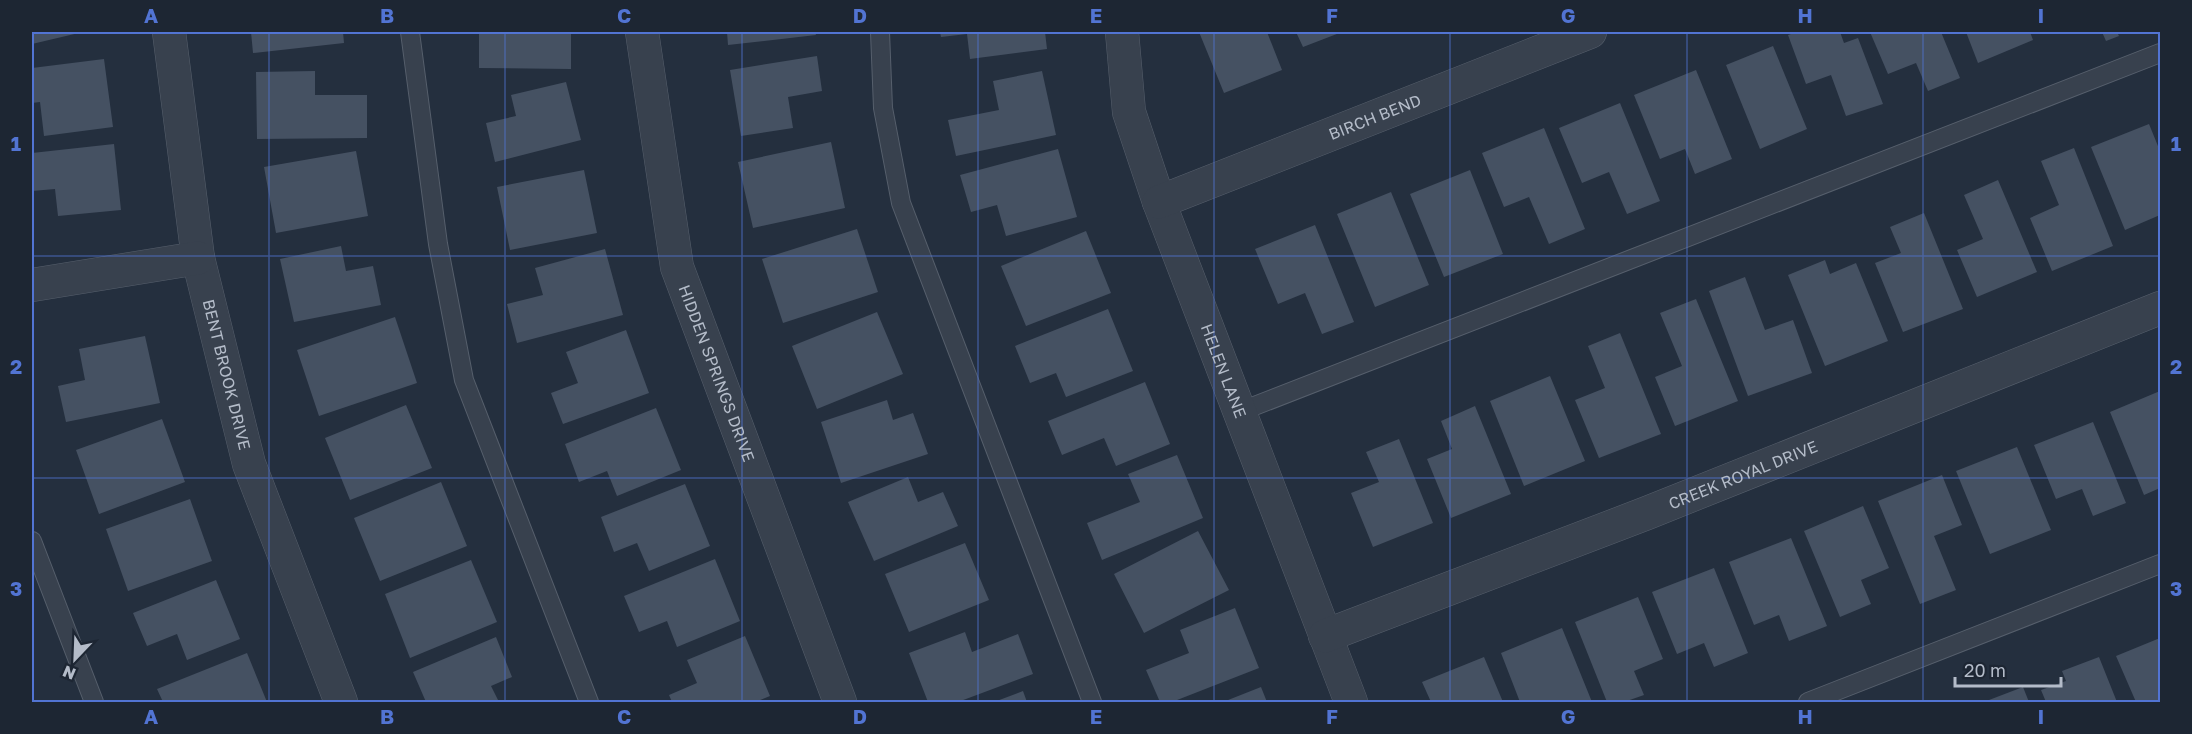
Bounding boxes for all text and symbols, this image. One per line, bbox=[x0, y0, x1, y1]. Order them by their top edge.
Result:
text: A bbox=[144, 3, 158, 27]
text: B bbox=[380, 3, 394, 27]
text: C bbox=[617, 3, 631, 27]
text: D bbox=[853, 3, 867, 27]
text: E bbox=[1090, 3, 1102, 27]
text: F bbox=[1326, 3, 1338, 27]
text: G bbox=[1561, 3, 1575, 27]
text: H bbox=[1797, 3, 1813, 27]
text: I bbox=[2038, 3, 2044, 27]
street label: BIRCH BEND bbox=[1326, 90, 1424, 144]
text: 1 bbox=[11, 131, 21, 155]
text: 1 bbox=[2171, 131, 2181, 155]
street label: HIDDEN SPRINGS DRIVE bbox=[675, 282, 759, 465]
street label: BENT BROOK DRIVE bbox=[199, 297, 255, 452]
street label: HELEN LANE bbox=[1197, 321, 1251, 421]
text: 2 bbox=[10, 354, 22, 378]
text: 2 bbox=[2170, 354, 2182, 378]
street label: CREEK ROYAL DRIVE bbox=[1665, 436, 1820, 513]
text: 3 bbox=[10, 576, 22, 600]
text: 3 bbox=[2170, 576, 2182, 600]
north arrow bbox=[45, 629, 105, 689]
scale bar bbox=[1955, 650, 2062, 688]
text: 20 m bbox=[1964, 659, 2006, 681]
text: N bbox=[60, 661, 79, 684]
text: A bbox=[144, 704, 158, 728]
text: B bbox=[380, 704, 394, 728]
text: C bbox=[617, 704, 631, 728]
text: D bbox=[853, 704, 867, 728]
text: E bbox=[1090, 704, 1102, 728]
text: F bbox=[1326, 704, 1338, 728]
text: G bbox=[1561, 704, 1575, 728]
text: H bbox=[1797, 704, 1813, 728]
text: I bbox=[2038, 704, 2044, 728]

